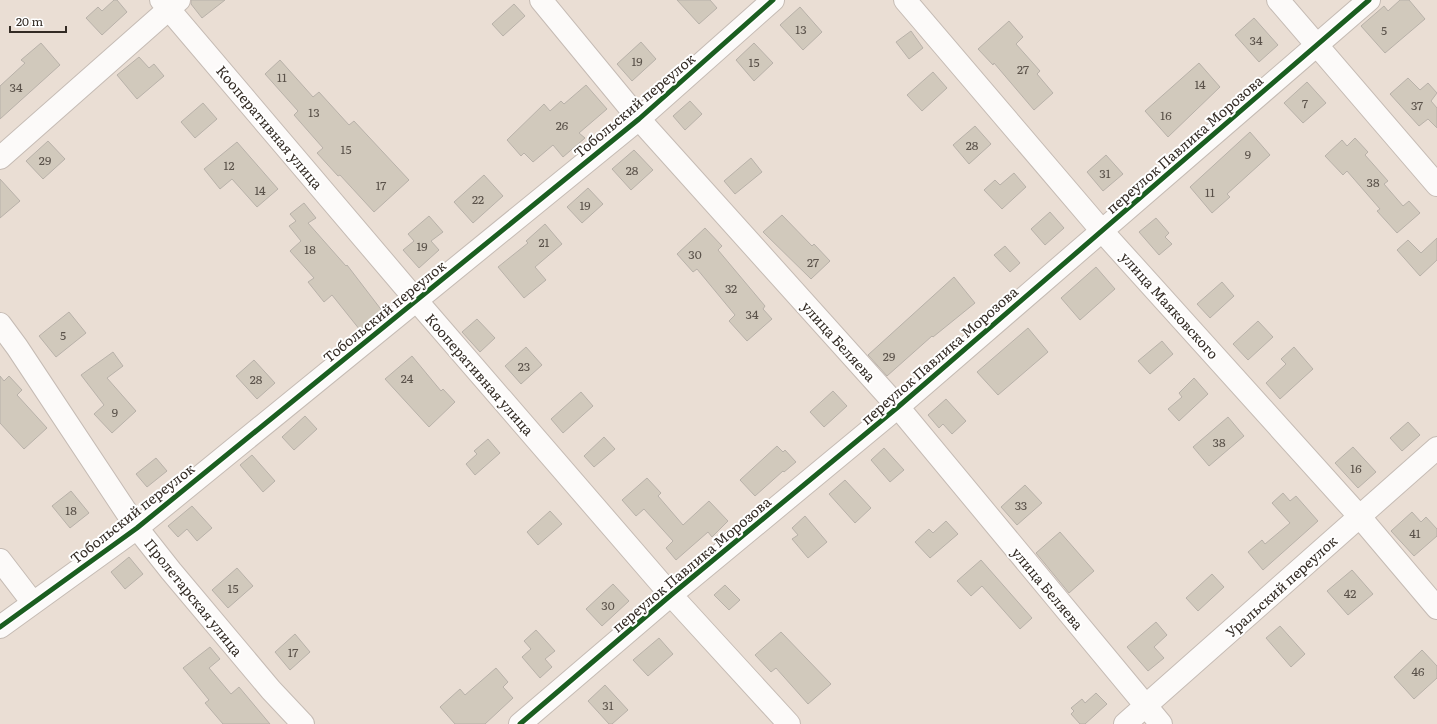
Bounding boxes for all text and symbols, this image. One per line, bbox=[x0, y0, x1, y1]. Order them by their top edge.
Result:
scale bar bbox=[10, 8, 66, 34]
text: 20 m bbox=[16, 12, 43, 30]
house number: 13 bbox=[795, 20, 807, 38]
house number: 5 bbox=[1381, 21, 1387, 39]
house number: 34 bbox=[1249, 31, 1263, 49]
street label: Тобольский переулок bbox=[569, 48, 699, 162]
house number: 19 bbox=[631, 52, 643, 70]
house number: 15 bbox=[749, 53, 759, 71]
house number: 27 bbox=[1017, 60, 1029, 78]
street label: Кооперативная улица bbox=[212, 61, 328, 194]
house number: 11 bbox=[277, 68, 287, 86]
street label: переулок Павлика Морозова bbox=[1101, 70, 1267, 218]
house number: 14 bbox=[1194, 75, 1206, 93]
house number: 34 bbox=[9, 78, 23, 96]
house number: 7 bbox=[1302, 94, 1308, 112]
house number: 37 bbox=[1411, 96, 1423, 114]
house number: 13 bbox=[308, 103, 320, 121]
house number: 16 bbox=[1160, 106, 1172, 124]
house number: 26 bbox=[556, 116, 569, 134]
house number: 28 bbox=[966, 136, 979, 154]
house number: 15 bbox=[341, 140, 351, 158]
house number: 9 bbox=[1245, 145, 1251, 163]
house number: 29 bbox=[39, 151, 51, 169]
house number: 12 bbox=[224, 156, 234, 174]
house number: 28 bbox=[626, 161, 639, 179]
house number: 31 bbox=[1099, 164, 1111, 182]
house number: 38 bbox=[1366, 173, 1380, 191]
house number: 17 bbox=[376, 176, 386, 194]
house number: 14 bbox=[254, 181, 266, 199]
house number: 11 bbox=[1205, 183, 1215, 201]
house number: 22 bbox=[472, 190, 484, 208]
house number: 19 bbox=[579, 196, 591, 214]
house number: 21 bbox=[539, 233, 550, 251]
house number: 19 bbox=[416, 237, 428, 255]
house number: 18 bbox=[304, 240, 316, 258]
house number: 30 bbox=[688, 245, 702, 263]
street label: улица Маяковского bbox=[1116, 247, 1224, 363]
house number: 27 bbox=[807, 253, 819, 271]
street label: Тобольский переулок bbox=[318, 255, 450, 367]
house number: 32 bbox=[725, 279, 737, 297]
street label: переулок Павлика Морозова bbox=[856, 281, 1022, 429]
street label: улица Беляева bbox=[797, 296, 881, 386]
house number: 34 bbox=[745, 305, 759, 323]
street label: Кооперативная улица bbox=[421, 309, 539, 440]
house number: 5 bbox=[60, 326, 66, 344]
house number: 29 bbox=[883, 347, 895, 365]
house number: 23 bbox=[518, 357, 530, 375]
house number: 24 bbox=[401, 369, 414, 387]
house number: 28 bbox=[250, 370, 263, 388]
house number: 9 bbox=[112, 403, 118, 421]
house number: 38 bbox=[1212, 433, 1226, 451]
street label: Тобольский переулок bbox=[66, 458, 199, 568]
house number: 16 bbox=[1350, 459, 1362, 477]
street label: переулок Павлика Морозова bbox=[607, 491, 775, 637]
house number: 33 bbox=[1015, 496, 1027, 514]
house number: 18 bbox=[65, 501, 77, 519]
house number: 41 bbox=[1409, 524, 1421, 542]
street label: Уральский переулок bbox=[1221, 530, 1342, 642]
street label: Пролетарская улица bbox=[140, 534, 248, 660]
street label: улица Беляева bbox=[1008, 542, 1089, 634]
house number: 15 bbox=[228, 579, 238, 597]
house number: 42 bbox=[1344, 584, 1356, 602]
house number: 30 bbox=[601, 596, 615, 614]
house number: 17 bbox=[288, 643, 298, 661]
house number: 46 bbox=[1411, 662, 1425, 680]
house number: 31 bbox=[602, 696, 614, 714]

